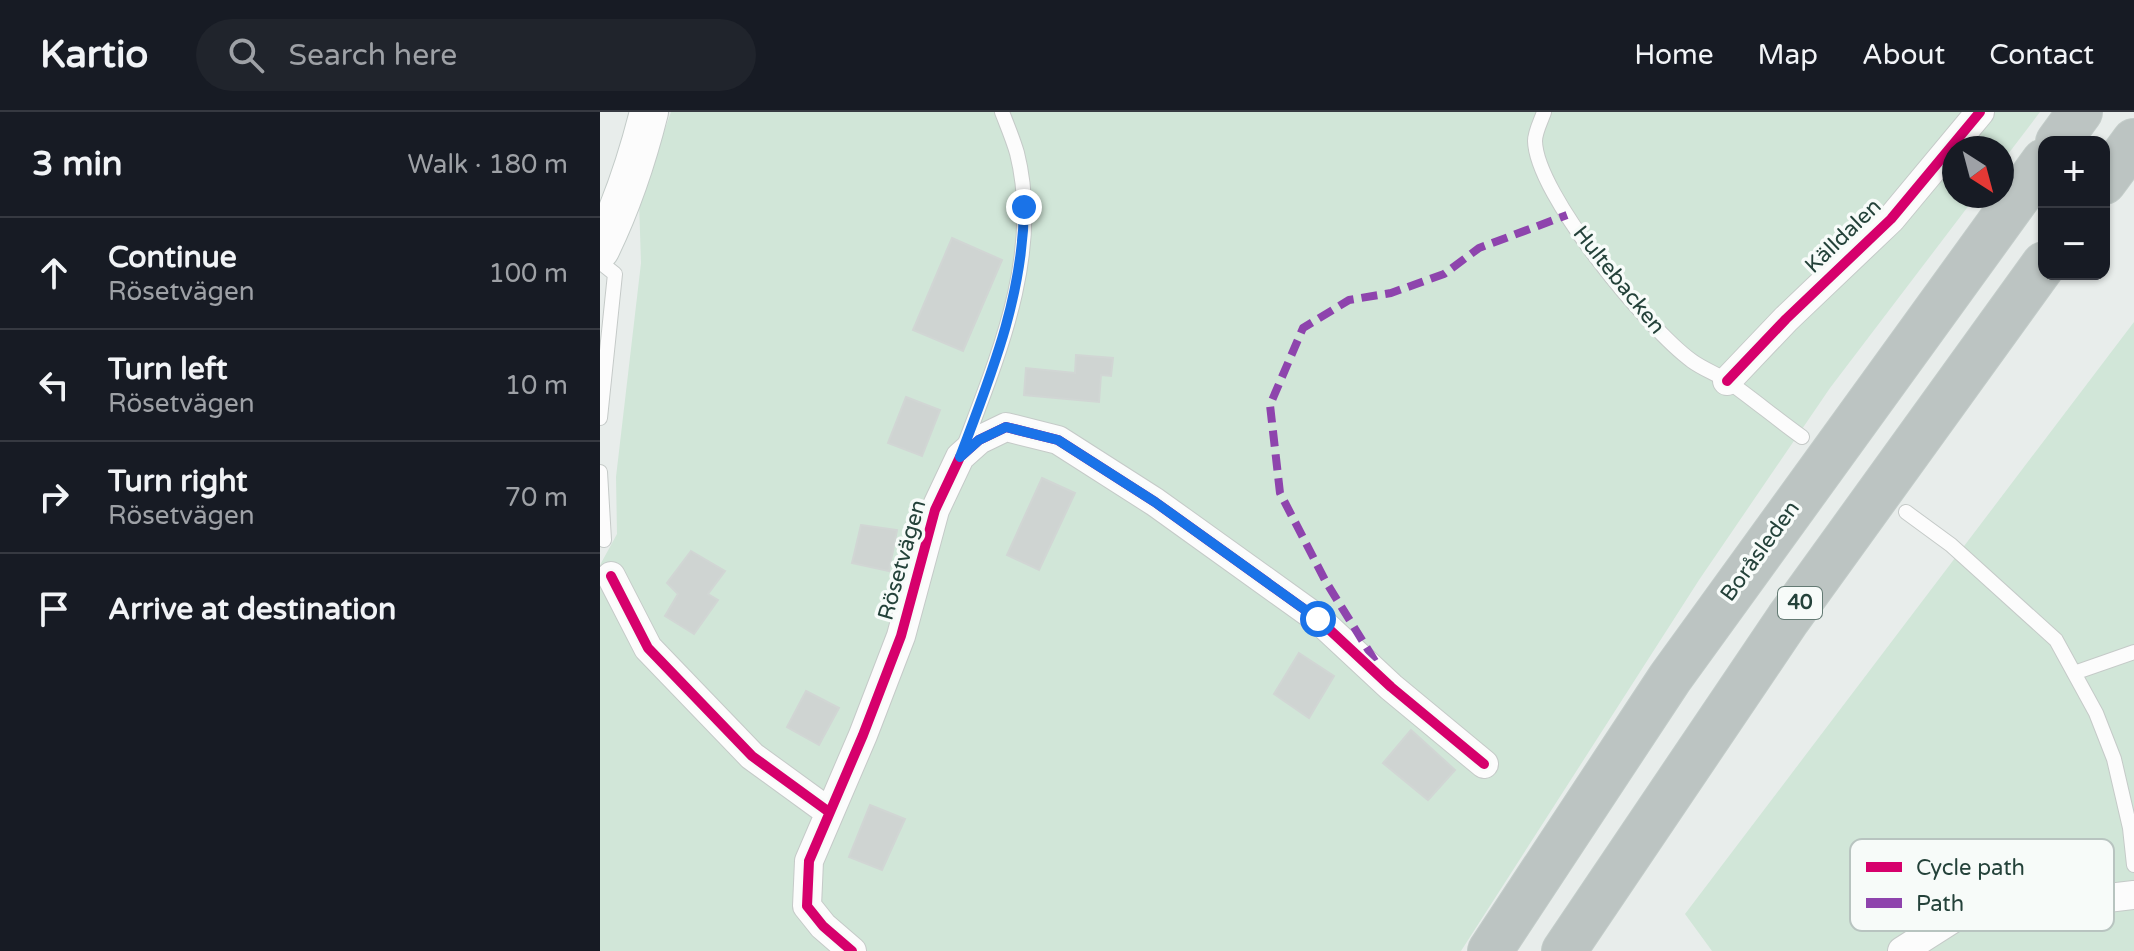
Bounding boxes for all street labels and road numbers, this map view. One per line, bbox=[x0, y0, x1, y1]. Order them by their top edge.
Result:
street label: Källdalen bbox=[1800, 193, 1886, 279]
street label: Hultebacken bbox=[1568, 221, 1670, 339]
street label: Boråsleden bbox=[1715, 496, 1805, 606]
street label: Rösetvägen bbox=[872, 497, 932, 623]
road number: 40 bbox=[1778, 587, 1822, 619]

